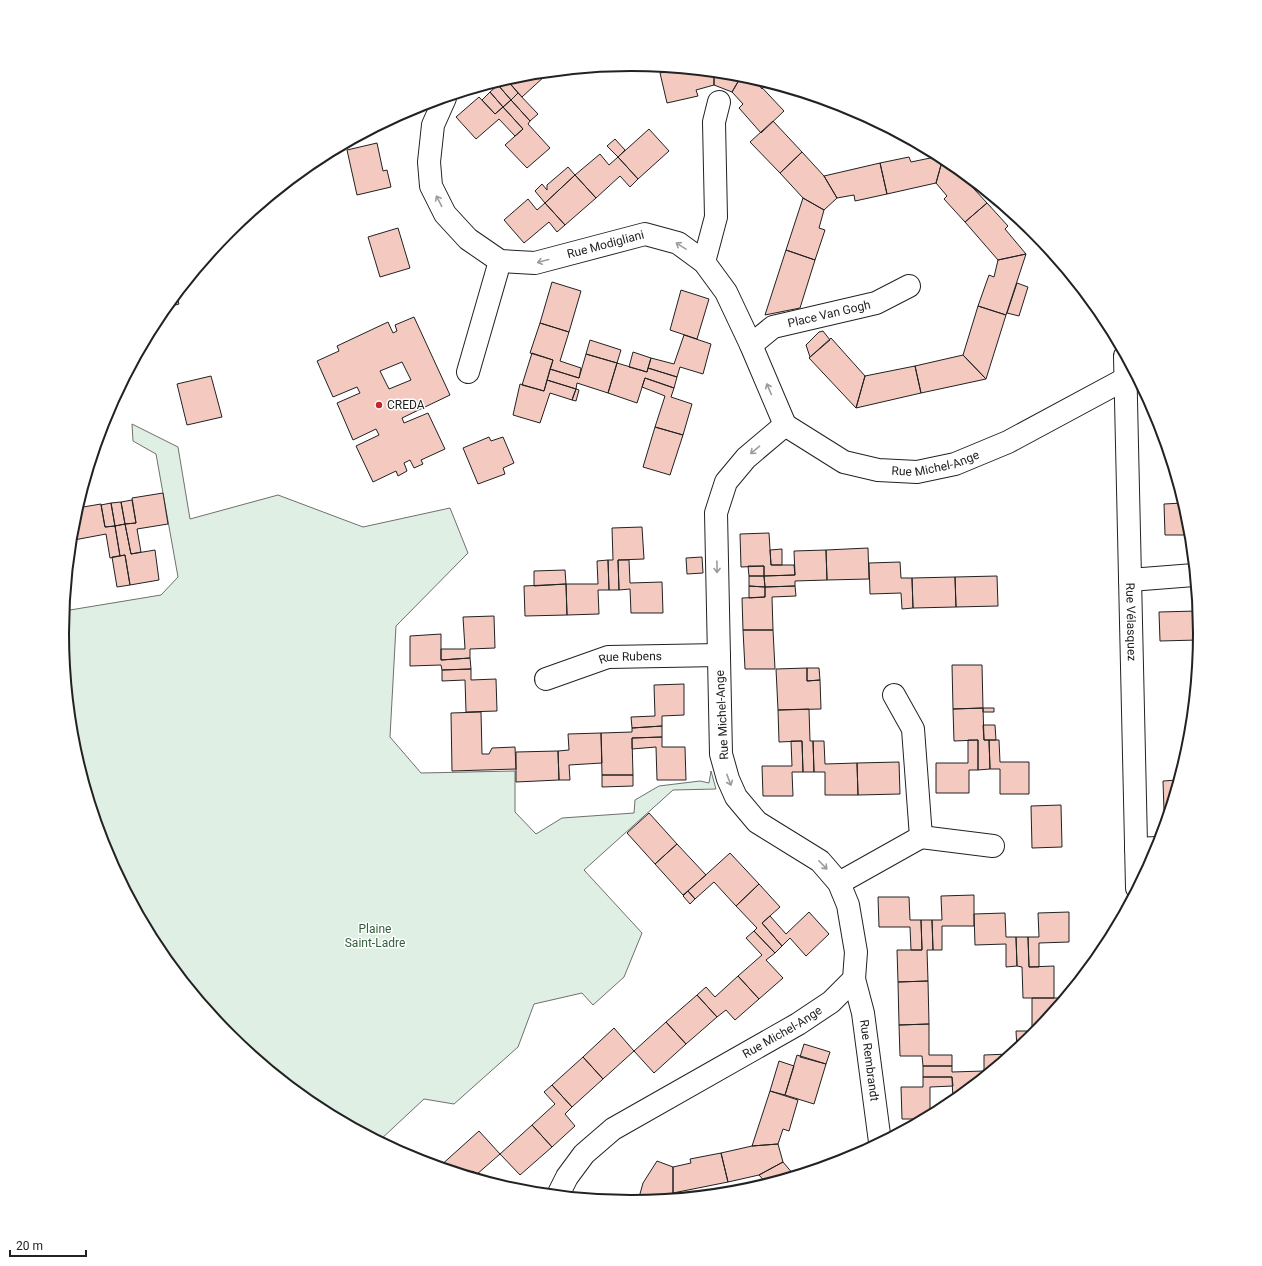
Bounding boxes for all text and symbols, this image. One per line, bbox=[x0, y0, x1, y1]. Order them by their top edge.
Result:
one-way arrow bbox=[435, 196, 442, 208]
street label: Rue Modigliani bbox=[566, 228, 646, 261]
one-way arrow bbox=[676, 242, 687, 250]
one-way arrow bbox=[537, 258, 550, 265]
street label: Place Van Gogh bbox=[786, 298, 872, 330]
one-way arrow bbox=[765, 384, 773, 396]
place label: CREDA bbox=[387, 398, 425, 412]
marker: CREDA bbox=[374, 400, 384, 410]
one-way arrow bbox=[749, 446, 760, 455]
street label: Rue Michel-Ange bbox=[891, 448, 981, 479]
one-way arrow bbox=[713, 560, 721, 573]
street label: Rue Vélasquez bbox=[1123, 582, 1139, 661]
street label: Rue Rubens bbox=[597, 649, 662, 667]
street label: Rue Michel-Ange bbox=[713, 670, 731, 760]
one-way arrow bbox=[725, 774, 733, 786]
one-way arrow bbox=[818, 860, 828, 870]
park label: Plaine Saint-Ladre bbox=[345, 922, 405, 950]
street label: Rue Michel-Ange bbox=[740, 1003, 825, 1061]
street label: Rue Rembrandt bbox=[857, 1019, 882, 1102]
scale bar bbox=[10, 1232, 86, 1258]
text: 20 m bbox=[16, 1239, 43, 1253]

